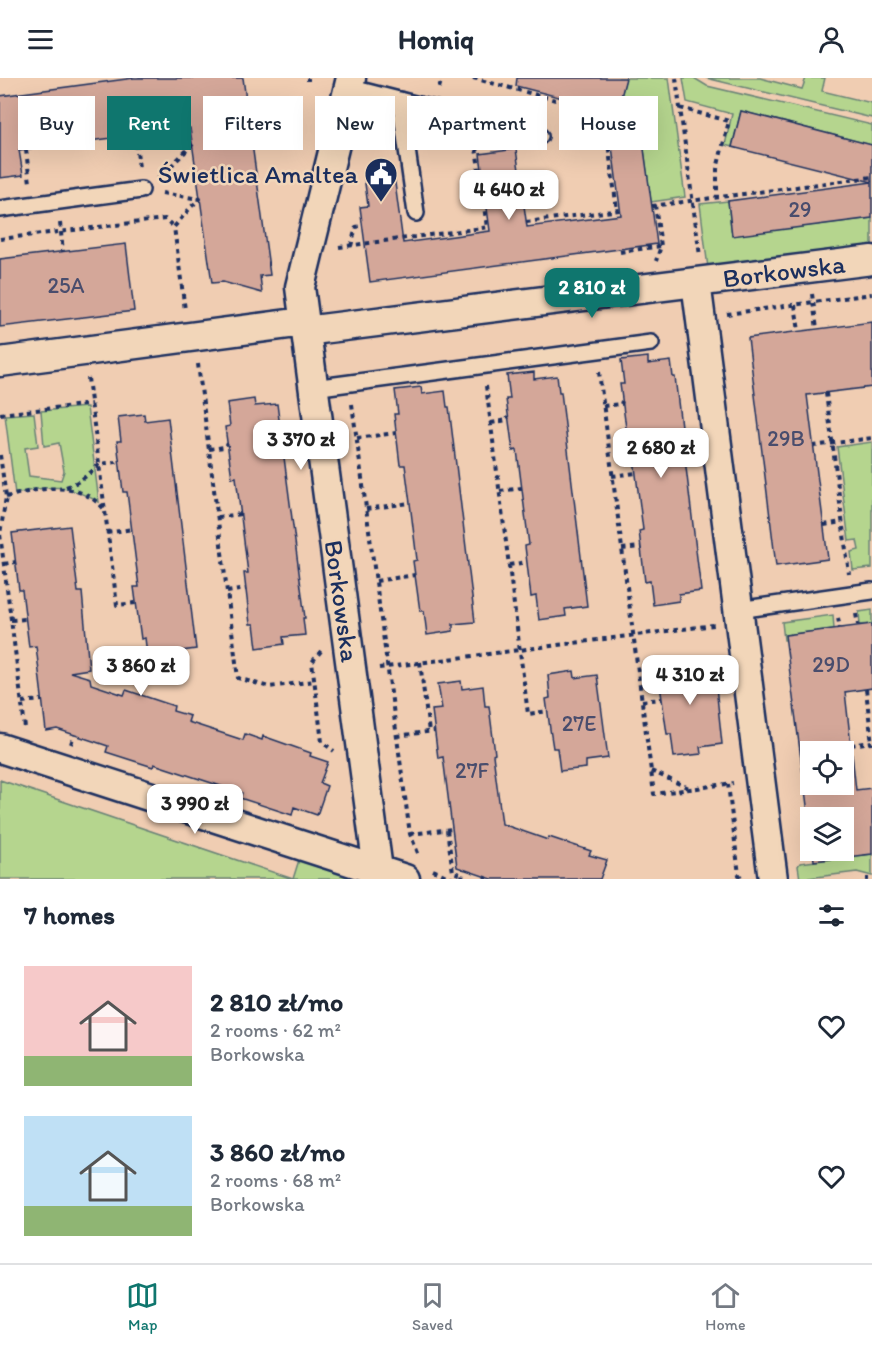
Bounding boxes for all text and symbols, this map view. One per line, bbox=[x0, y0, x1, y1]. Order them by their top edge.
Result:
icon: menu bbox=[24, 23, 57, 56]
text: Homiq bbox=[398, 23, 474, 56]
icon: person bbox=[815, 23, 848, 56]
chip: Buy bbox=[18, 96, 95, 150]
chip: Rent bbox=[107, 96, 191, 150]
chip: Filters bbox=[203, 96, 303, 150]
chip: New bbox=[315, 96, 395, 150]
chip: Apartment bbox=[407, 96, 547, 150]
chip: House bbox=[559, 96, 658, 150]
public building icon: Świetlica Amaltea bbox=[363, 156, 399, 203]
place label: Świetlica Amaltea bbox=[158, 158, 358, 190]
pin: 4 640 zł bbox=[447, 170, 571, 221]
text: 4 640 zł bbox=[474, 177, 544, 201]
house number: 29 bbox=[788, 196, 812, 223]
street label: Borkowska bbox=[721, 248, 847, 294]
pin: 2 810 zł bbox=[530, 268, 654, 319]
house number: 25A bbox=[47, 272, 85, 299]
text: 2 810 zł bbox=[558, 275, 626, 299]
pin: 3 370 zł bbox=[239, 420, 363, 471]
house number: 29B bbox=[767, 425, 805, 452]
text: 3 370 zł bbox=[267, 427, 335, 451]
pin: 2 680 zł bbox=[599, 428, 723, 479]
text: 2 680 zł bbox=[627, 435, 695, 459]
street label: Borkowska bbox=[318, 538, 366, 665]
pin: 3 860 zł bbox=[79, 646, 203, 697]
house number: 29D bbox=[812, 651, 850, 678]
text: 3 860 zł bbox=[107, 653, 175, 677]
pin: 4 310 zł bbox=[628, 655, 752, 706]
text: 4 310 zł bbox=[656, 662, 724, 686]
house number: 27E bbox=[562, 710, 596, 737]
map controls bbox=[800, 741, 854, 861]
button: locate bbox=[800, 741, 854, 795]
house number: 27F bbox=[455, 757, 490, 784]
pin: 3 990 zł bbox=[133, 784, 257, 835]
text: 3 990 zł bbox=[161, 791, 229, 815]
button: layers bbox=[800, 807, 854, 861]
text: 7 homes bbox=[24, 899, 115, 931]
icon: filters bbox=[815, 899, 848, 932]
text: 2 810 zł/mo bbox=[210, 986, 343, 1018]
icon: home bbox=[72, 990, 144, 1062]
icon: heart bbox=[815, 1010, 848, 1043]
text: 2 rooms · 62 m² bbox=[210, 1018, 341, 1042]
text: Borkowska bbox=[210, 1042, 305, 1066]
text: 3 860 zł/mo bbox=[210, 1136, 345, 1168]
icon: home bbox=[72, 1140, 144, 1212]
icon: heart bbox=[815, 1160, 848, 1193]
text: 2 rooms · 68 m² bbox=[210, 1168, 341, 1192]
text: Borkowska bbox=[210, 1192, 305, 1216]
tab: Map bbox=[126, 1279, 159, 1334]
tab: Saved bbox=[412, 1279, 453, 1334]
tab: Home bbox=[705, 1279, 746, 1334]

